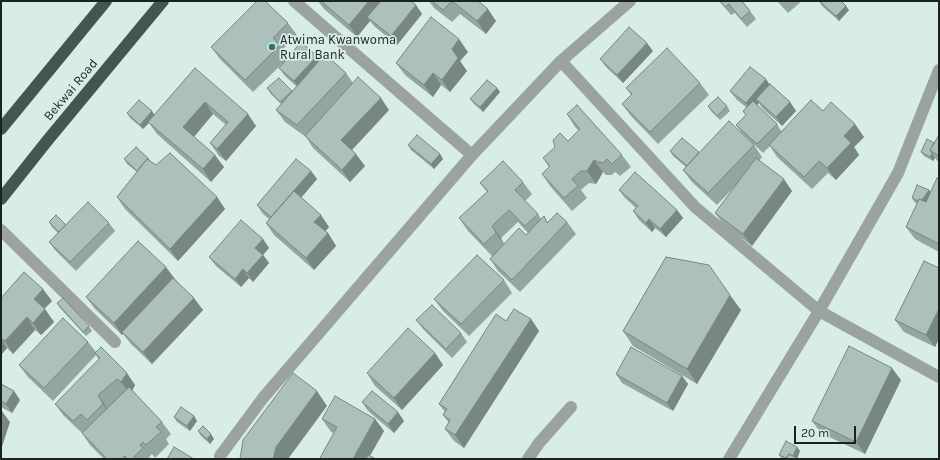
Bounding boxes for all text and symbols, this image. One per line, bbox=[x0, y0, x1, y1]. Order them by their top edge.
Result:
place label: Atwima Kwanwoma Rural Bank bbox=[280, 32, 396, 63]
marker: Atwima Kwanwoma Rural Bank bbox=[267, 42, 277, 52]
street label: Bekwai Road bbox=[41, 56, 101, 124]
scale bar bbox=[796, 418, 858, 444]
text: 20 m bbox=[801, 426, 829, 440]

